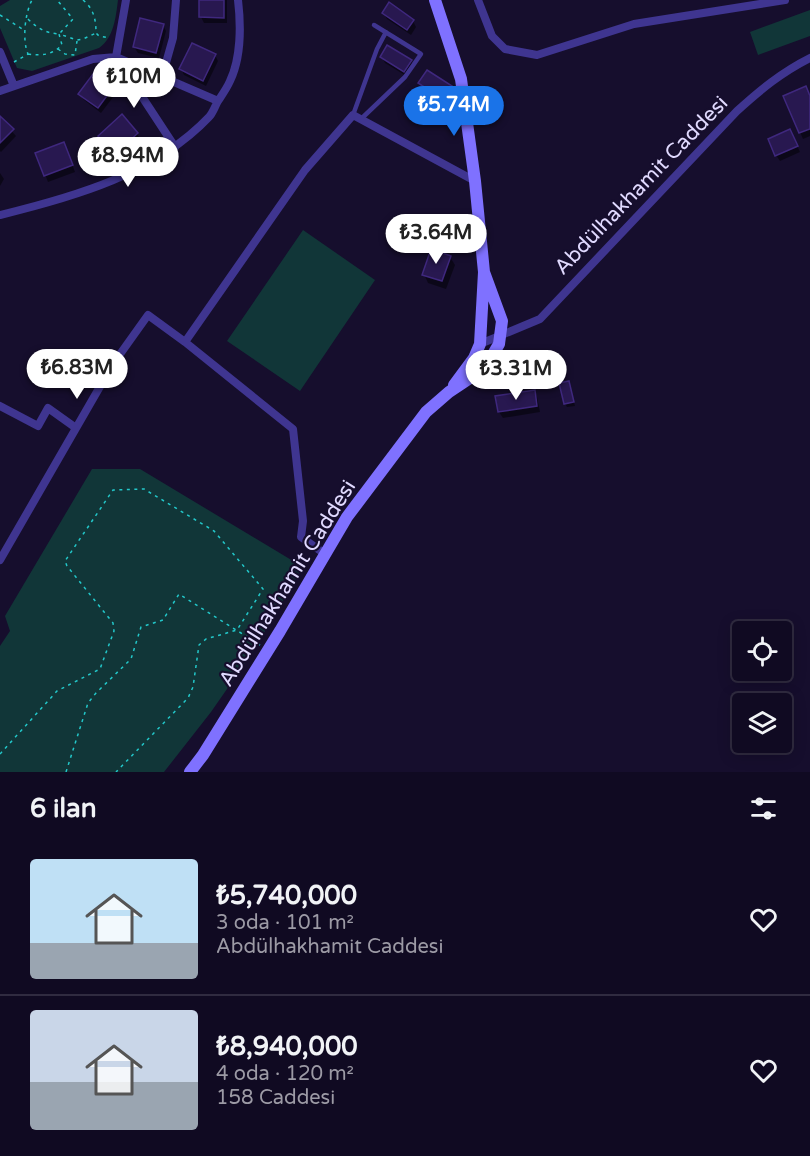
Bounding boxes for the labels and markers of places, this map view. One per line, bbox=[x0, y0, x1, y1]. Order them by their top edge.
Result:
pin: ₺10M bbox=[98, 58, 170, 109]
pin: ₺5.74M bbox=[405, 86, 503, 137]
pin: ₺8.94M bbox=[79, 137, 177, 188]
pin: ₺3.64M bbox=[387, 214, 485, 265]
pin: ₺6.83M bbox=[28, 349, 126, 400]
pin: ₺3.31M bbox=[467, 350, 565, 401]

